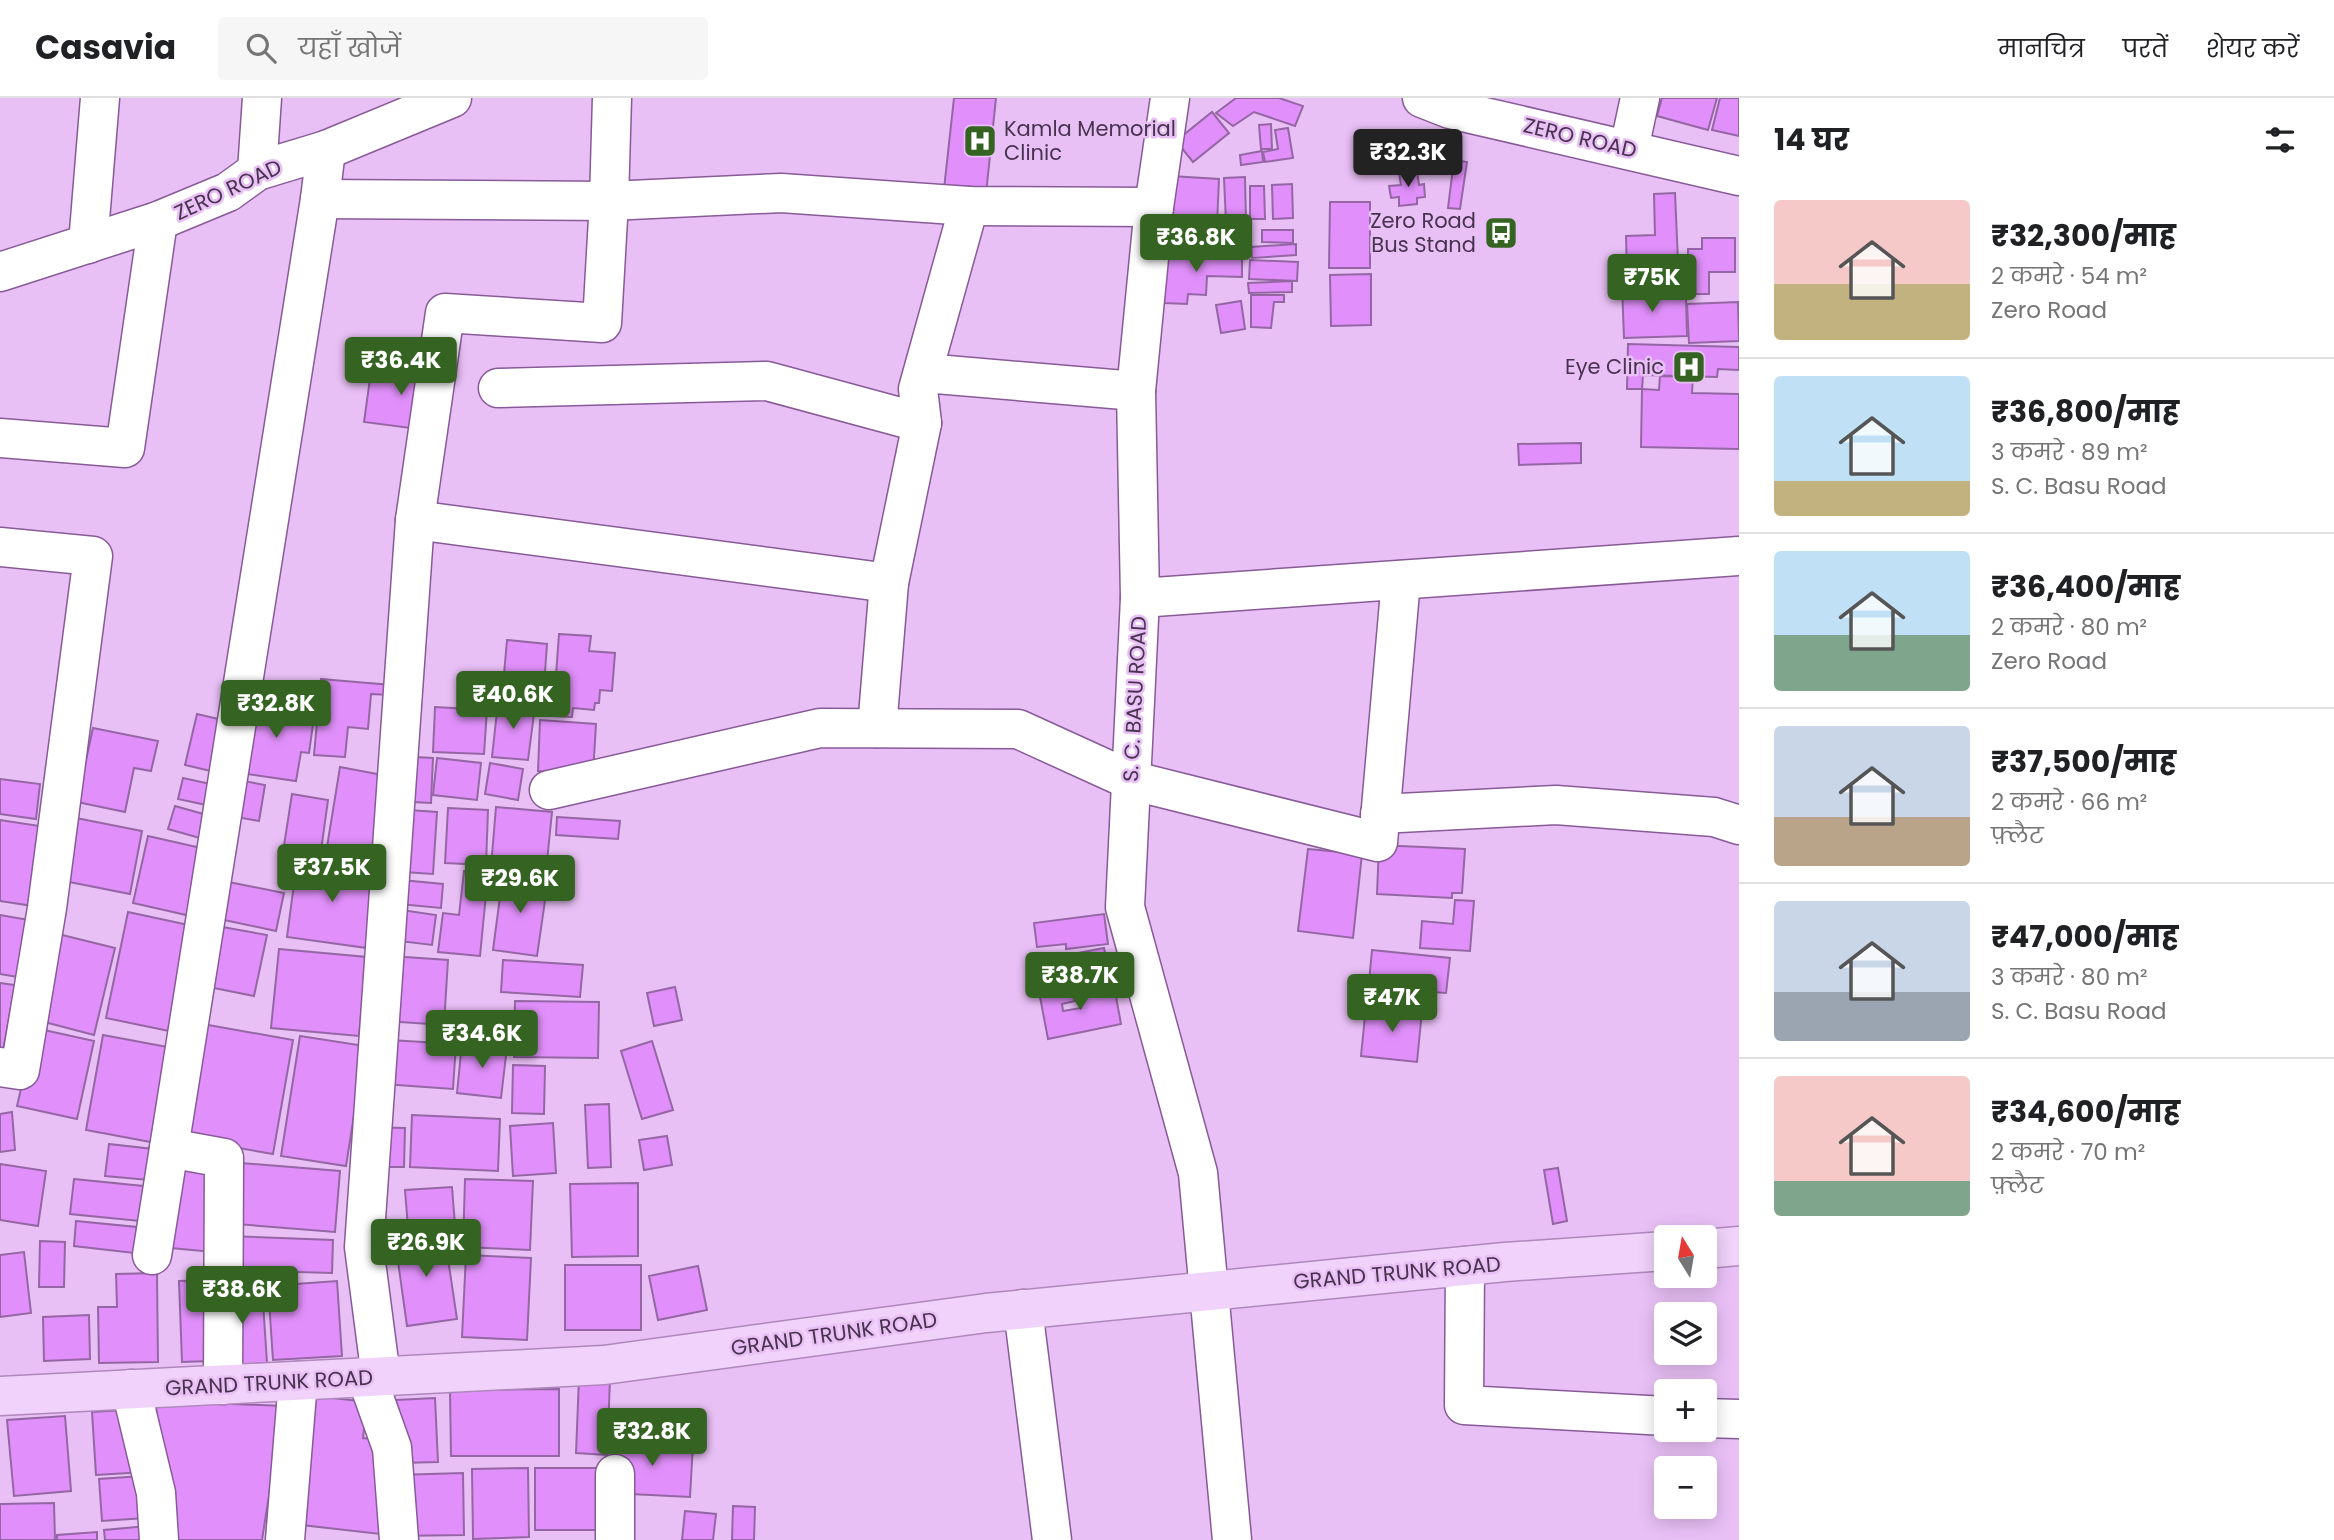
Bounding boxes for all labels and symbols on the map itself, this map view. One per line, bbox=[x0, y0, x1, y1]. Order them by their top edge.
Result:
street label: ZERO ROAD bbox=[1521, 110, 1640, 165]
place label: Kamla Memorial Clinic bbox=[1004, 114, 1176, 167]
hospital icon: Kamla Memorial Clinic bbox=[961, 122, 999, 160]
pin: ₹32.3K bbox=[1351, 130, 1465, 189]
street label: ZERO ROAD bbox=[169, 152, 286, 227]
place label: Zero Road Bus Stand bbox=[1370, 206, 1476, 259]
pin: ₹36.8K bbox=[1139, 214, 1253, 274]
bus stop icon: Zero Road Bus Stand bbox=[1482, 214, 1520, 252]
pin: ₹75K bbox=[1611, 254, 1693, 314]
pin: ₹36.4K bbox=[344, 338, 458, 397]
hospital icon: Eye Clinic bbox=[1670, 348, 1708, 386]
place label: Eye Clinic bbox=[1565, 352, 1664, 381]
street label: S. C. BASU ROAD bbox=[1116, 615, 1153, 783]
pin: ₹40.6K bbox=[456, 672, 570, 731]
pin: ₹32.8K bbox=[219, 680, 333, 740]
pin: ₹37.5K bbox=[275, 844, 389, 904]
pin: ₹29.6K bbox=[463, 856, 577, 915]
pin: ₹38.7K bbox=[1023, 953, 1137, 1012]
pin: ₹47K bbox=[1351, 974, 1433, 1034]
pin: ₹34.6K bbox=[425, 1010, 539, 1070]
pin: ₹26.9K bbox=[369, 1220, 483, 1279]
north arrow bbox=[1654, 1225, 1717, 1288]
street label: GRAND TRUNK ROAD bbox=[1292, 1249, 1502, 1296]
pin: ₹38.6K bbox=[185, 1266, 299, 1326]
street label: GRAND TRUNK ROAD bbox=[729, 1305, 939, 1362]
street label: GRAND TRUNK ROAD bbox=[164, 1363, 374, 1402]
pin: ₹32.8K bbox=[595, 1408, 709, 1468]

